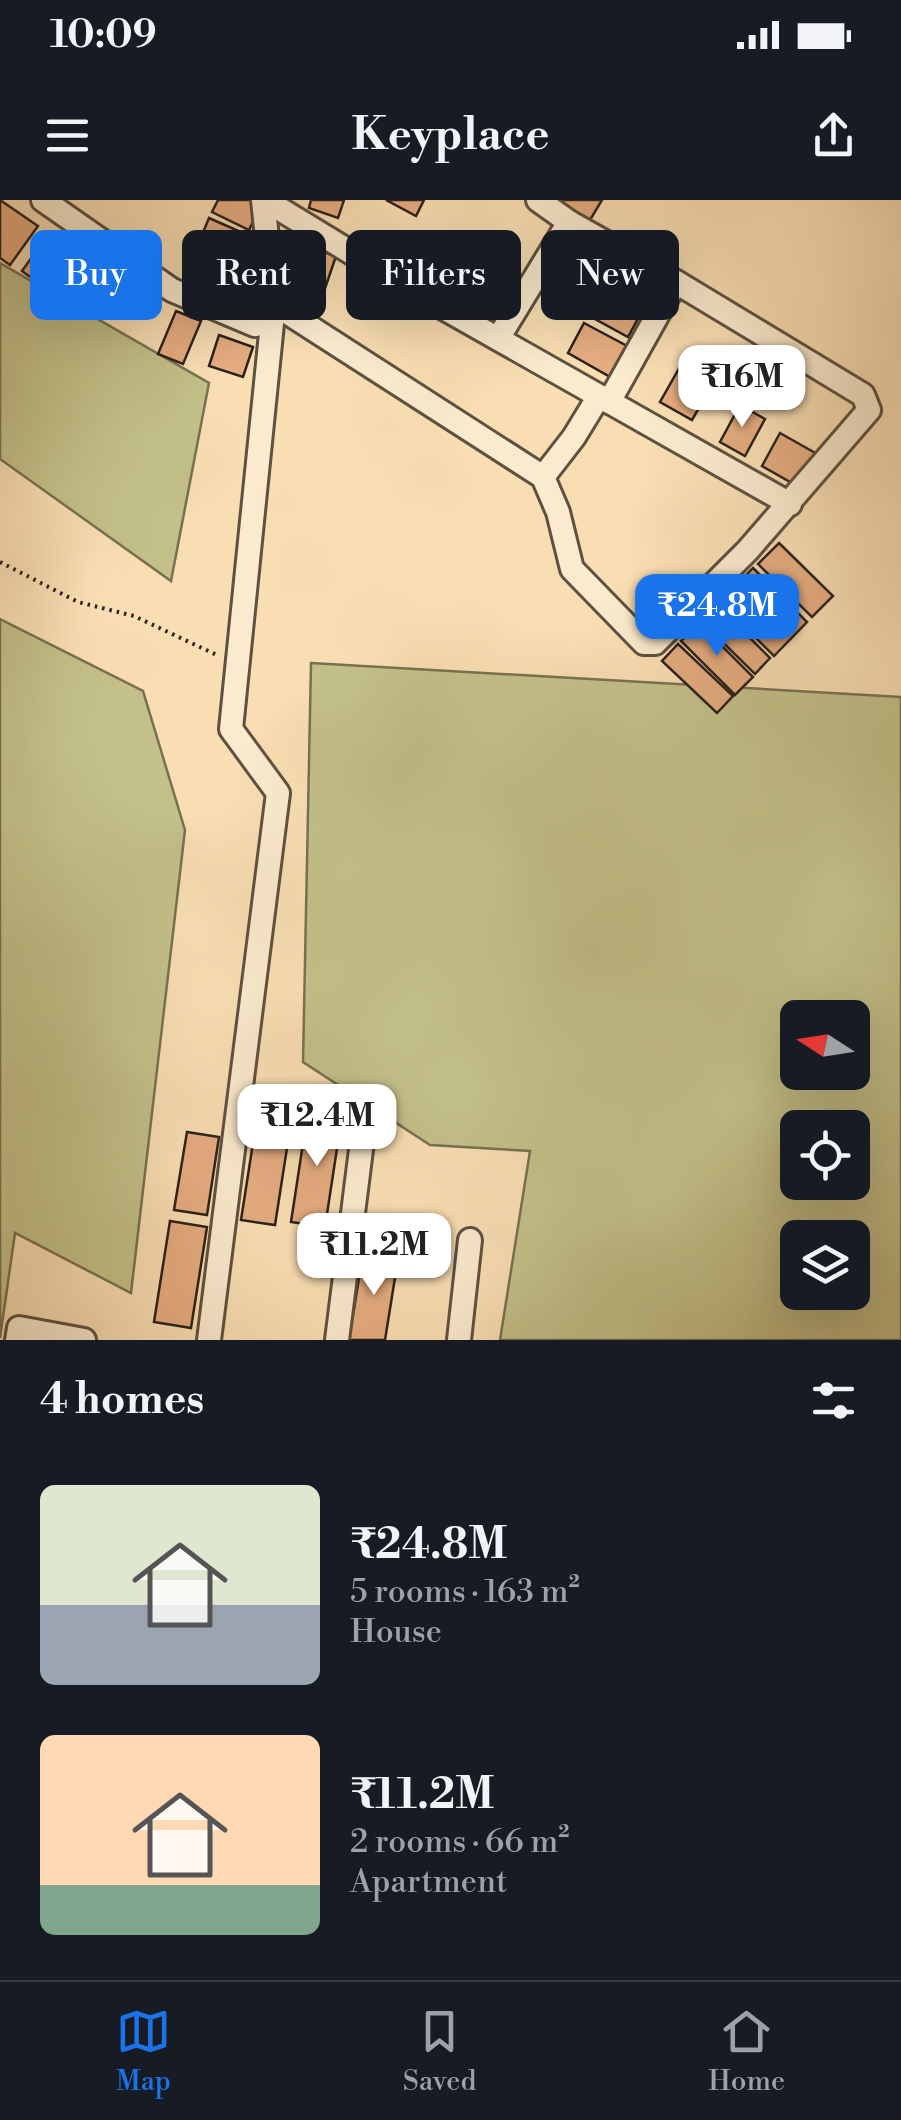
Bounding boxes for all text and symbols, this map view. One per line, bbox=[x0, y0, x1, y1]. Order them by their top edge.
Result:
text: 10:09 bbox=[50, 12, 157, 59]
text: Keyplace bbox=[352, 107, 549, 164]
icon: menu bbox=[40, 108, 95, 163]
icon: share bbox=[806, 108, 861, 163]
chip: Buy bbox=[30, 230, 162, 320]
chip: Rent bbox=[182, 230, 326, 320]
chip: Filters bbox=[346, 230, 521, 320]
chip: New bbox=[541, 230, 679, 320]
pin: ₹16M bbox=[683, 345, 801, 430]
text: ₹16M bbox=[700, 357, 784, 397]
pin: ₹24.8M bbox=[636, 574, 798, 659]
text: ₹24.8M bbox=[657, 586, 777, 626]
north arrow bbox=[780, 1000, 870, 1090]
map controls bbox=[780, 1000, 870, 1310]
pin: ₹12.4M bbox=[236, 1084, 398, 1169]
text: ₹12.4M bbox=[259, 1096, 375, 1136]
button: locate bbox=[780, 1110, 870, 1200]
pin: ₹11.2M bbox=[293, 1213, 455, 1298]
button: layers bbox=[780, 1220, 870, 1310]
text: ₹11.2M bbox=[319, 1225, 429, 1265]
icon: filters bbox=[806, 1373, 861, 1428]
text: 4 homes bbox=[40, 1374, 204, 1427]
text: ₹24.8M bbox=[350, 1519, 507, 1572]
icon: home bbox=[120, 1525, 240, 1645]
text: 5 rooms · 163 m² bbox=[350, 1572, 580, 1612]
text: House bbox=[350, 1612, 442, 1652]
text: ₹11.2M bbox=[350, 1769, 494, 1822]
icon: home bbox=[120, 1775, 240, 1895]
text: 2 rooms · 66 m² bbox=[350, 1822, 569, 1862]
text: Apartment bbox=[350, 1862, 507, 1902]
tab: Map bbox=[116, 2004, 171, 2099]
tab: Saved bbox=[403, 2004, 476, 2099]
tab: Home bbox=[708, 2004, 785, 2099]

